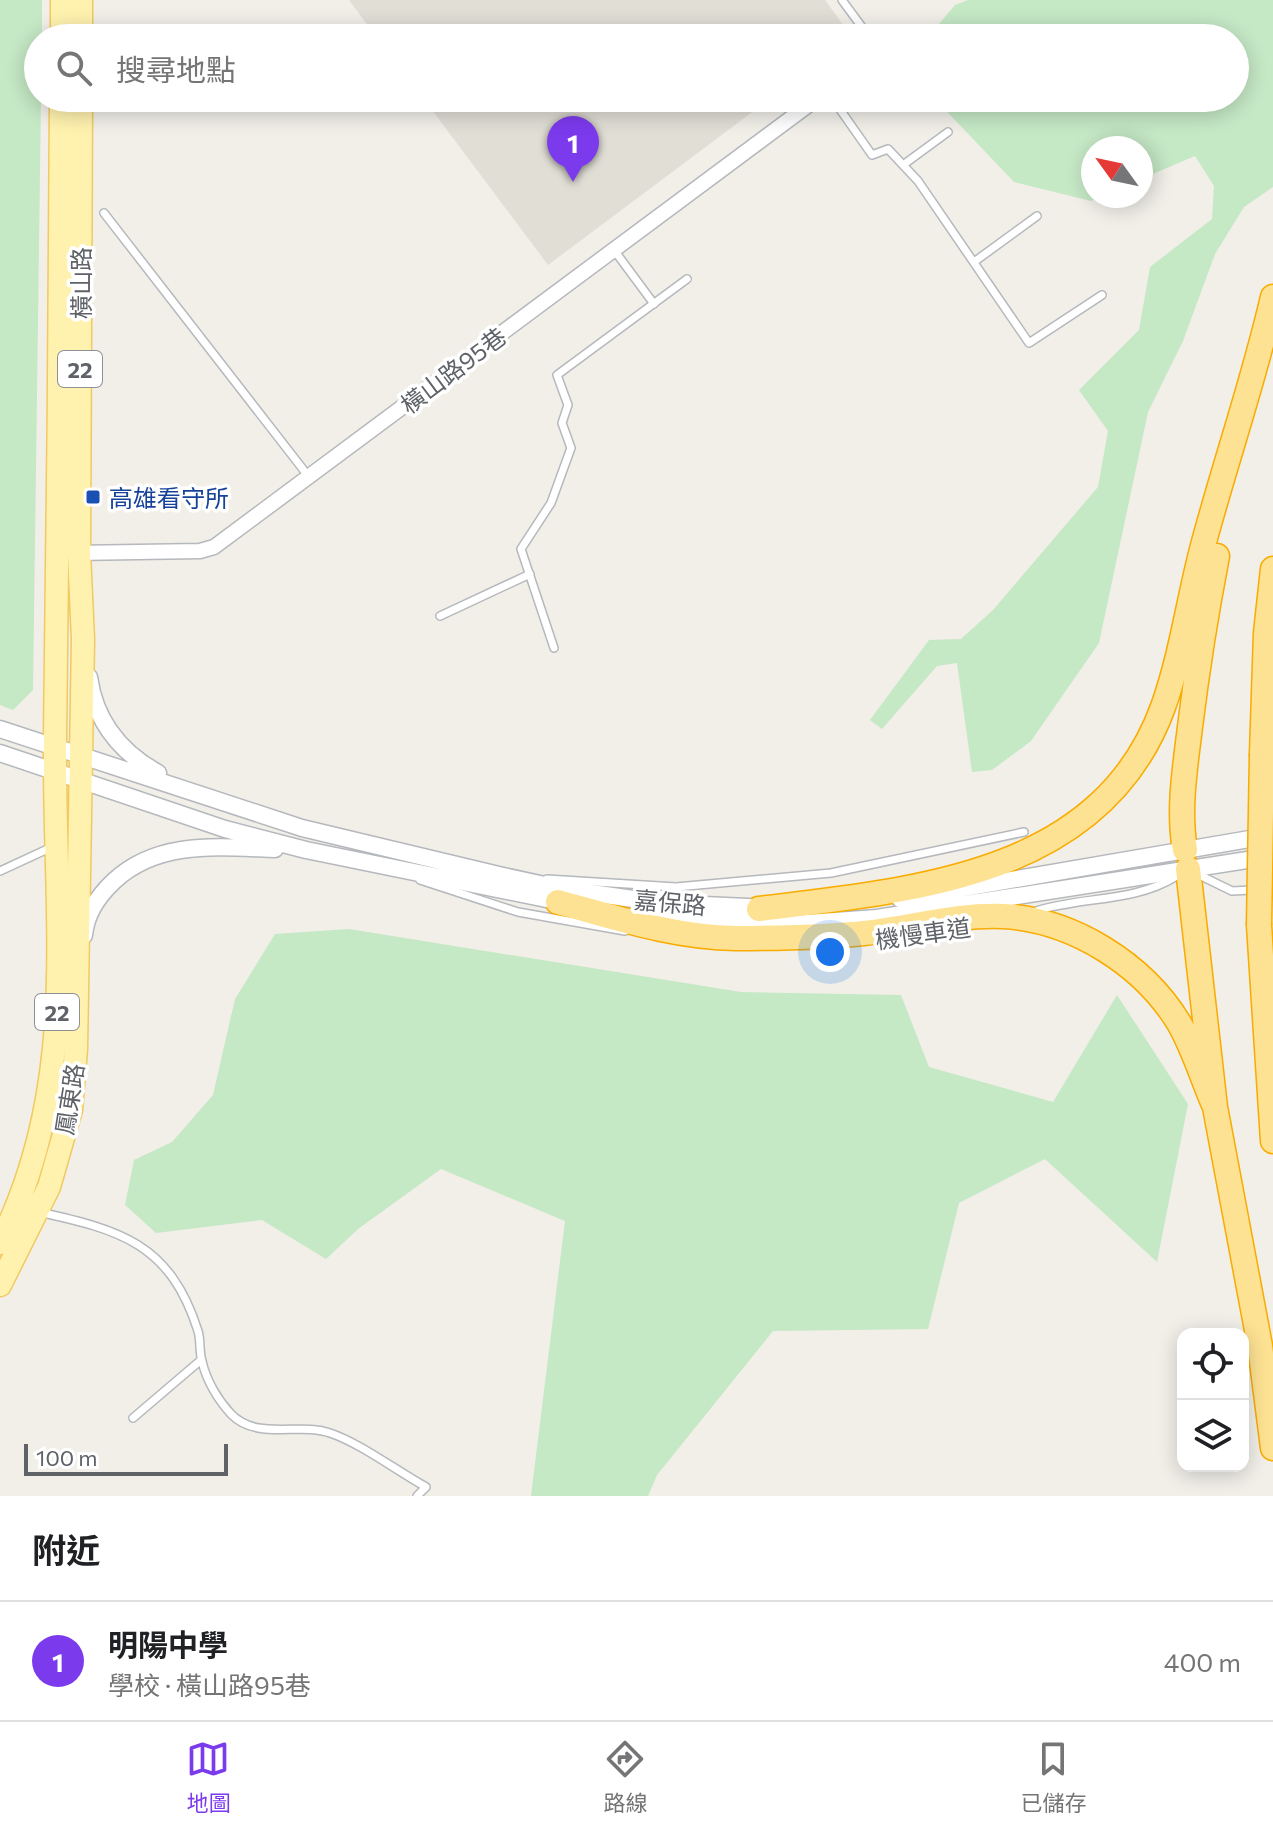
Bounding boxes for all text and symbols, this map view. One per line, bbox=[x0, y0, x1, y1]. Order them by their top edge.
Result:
search box bbox=[24, 24, 1249, 112]
icon: search bbox=[52, 46, 96, 90]
text: 搜尋地點 bbox=[116, 50, 236, 87]
pin: 1 bbox=[547, 116, 599, 182]
north arrow bbox=[1081, 136, 1153, 208]
street label: 橫山路 bbox=[66, 247, 95, 319]
street label: 橫山路95巷 bbox=[395, 321, 511, 419]
road number: 22 bbox=[58, 351, 102, 387]
place label: 高雄看守所 bbox=[109, 483, 229, 512]
marker: 高雄看守所 bbox=[84, 488, 102, 506]
street label: 嘉保路 bbox=[633, 884, 707, 920]
street label: 機慢車道 bbox=[873, 912, 973, 954]
your location bbox=[810, 932, 850, 972]
road number: 22 bbox=[35, 994, 79, 1030]
street label: 鳳東路 bbox=[49, 1061, 89, 1137]
map controls bbox=[1177, 1328, 1249, 1472]
button: locate bbox=[1177, 1328, 1249, 1400]
button: layers bbox=[1177, 1400, 1249, 1472]
scale bar bbox=[24, 1440, 228, 1476]
text: 100 m bbox=[36, 1444, 98, 1471]
text: 附近 bbox=[32, 1528, 100, 1570]
text: 明陽中學 bbox=[108, 1625, 228, 1662]
text: 1 bbox=[52, 1646, 64, 1677]
text: 400 m bbox=[1164, 1646, 1241, 1677]
text: 學校 · 橫山路95巷 bbox=[108, 1669, 311, 1700]
tab: 地圖 bbox=[186, 1737, 231, 1817]
tab: 路線 bbox=[603, 1737, 648, 1817]
tab: 已儲存 bbox=[1020, 1737, 1087, 1817]

